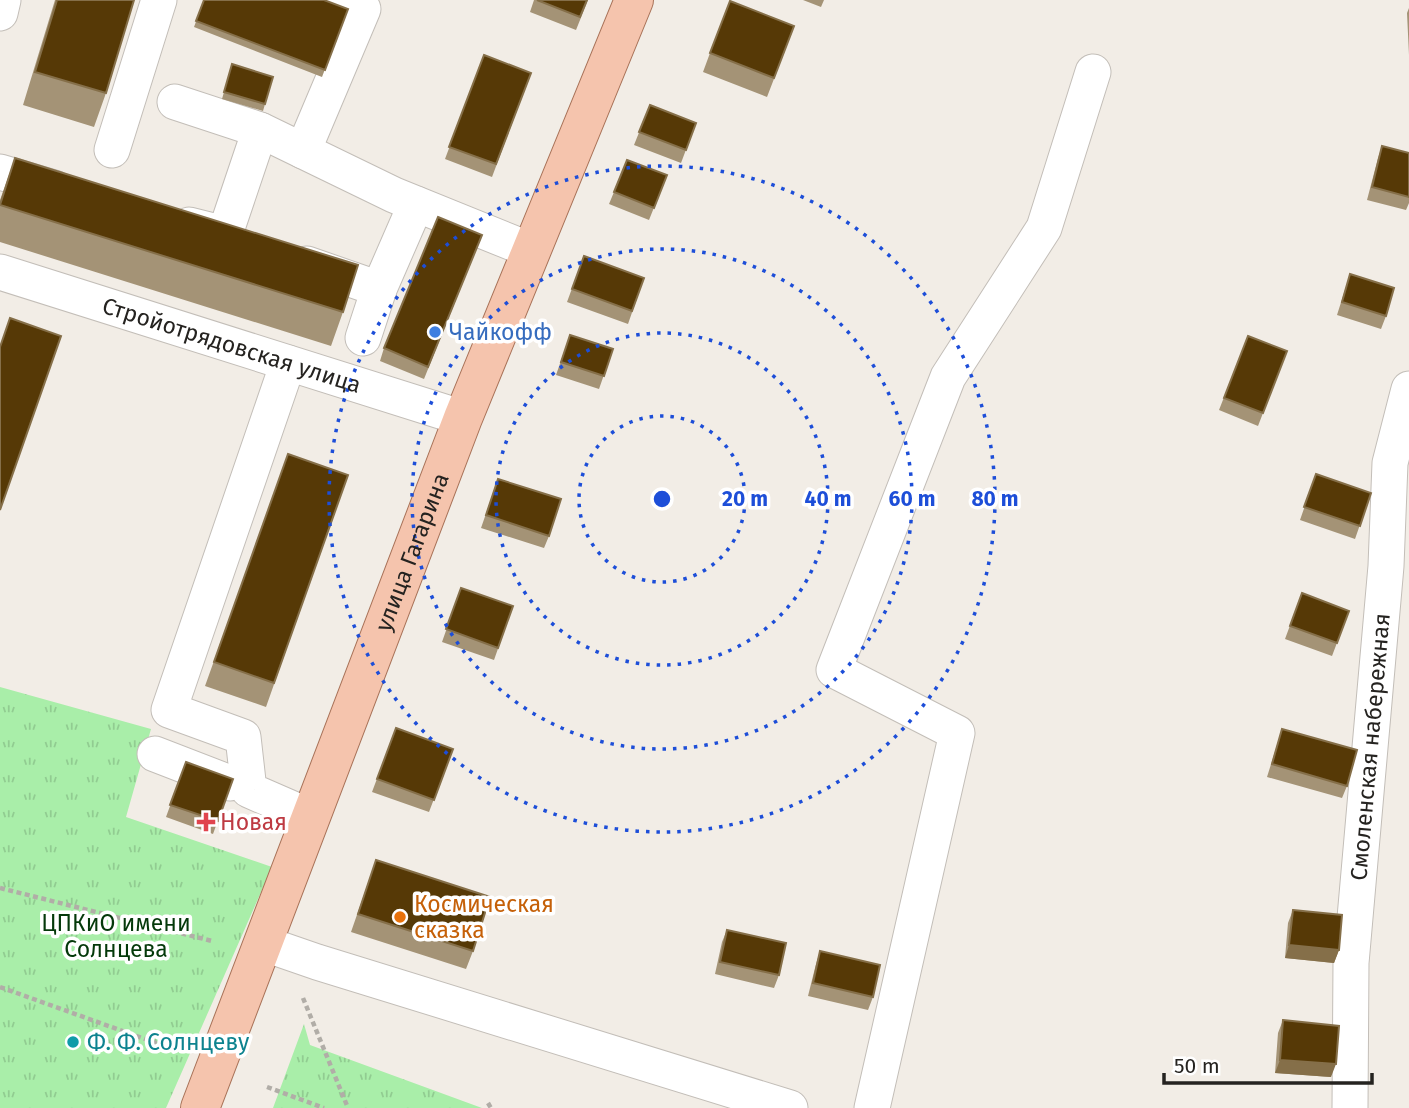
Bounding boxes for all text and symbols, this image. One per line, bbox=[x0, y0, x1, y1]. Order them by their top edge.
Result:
street label: Стройотрядовская улица bbox=[99, 291, 364, 399]
place label: Чайкофф bbox=[449, 318, 552, 346]
marker: Чайкофф bbox=[427, 324, 443, 340]
street label: улица Гагарина bbox=[369, 469, 455, 635]
text: 20 m bbox=[722, 486, 768, 512]
text: 40 m bbox=[805, 486, 851, 512]
text: 60 m bbox=[889, 486, 935, 512]
text: 80 m bbox=[971, 486, 1019, 512]
centre of rings bbox=[650, 487, 674, 511]
street label: Смоленская набережная bbox=[1344, 612, 1396, 882]
place label: Новая bbox=[220, 808, 287, 836]
marker: Новая bbox=[198, 814, 214, 830]
place label: Космическая сказка bbox=[414, 890, 554, 944]
park label: ЦПКиО имени Солнцева bbox=[41, 909, 191, 963]
marker: Космическая сказка bbox=[392, 909, 408, 925]
place label: Ф. Ф. Солнцеву bbox=[87, 1028, 250, 1056]
marker: Ф. Ф. Солнцеву bbox=[65, 1034, 81, 1050]
scale bar bbox=[1164, 1042, 1372, 1086]
text: 50 m bbox=[1174, 1053, 1220, 1079]

